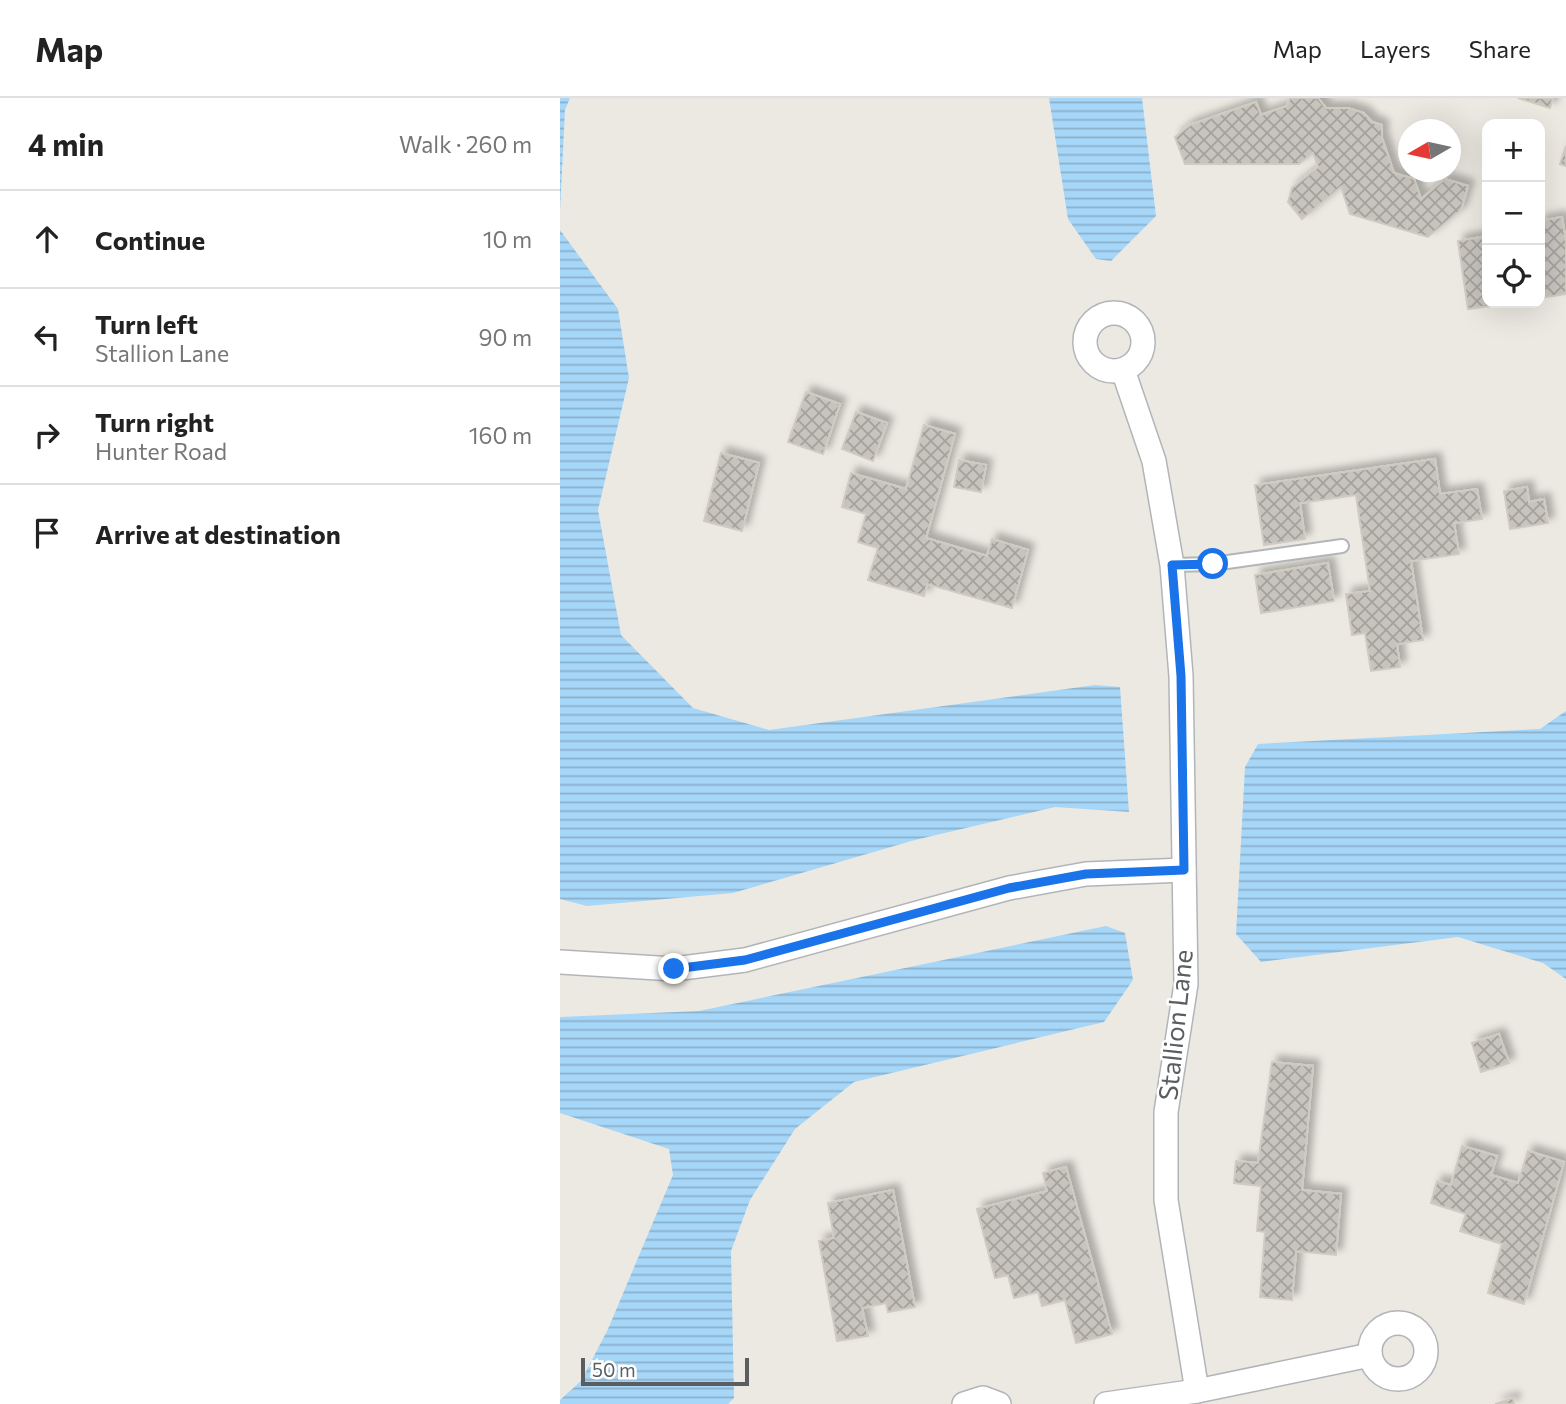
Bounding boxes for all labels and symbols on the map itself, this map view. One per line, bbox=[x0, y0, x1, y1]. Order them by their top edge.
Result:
north arrow bbox=[1398, 119, 1461, 182]
route start bbox=[1197, 548, 1228, 579]
street label: Stallion Lane bbox=[1151, 948, 1198, 1102]
route end bbox=[658, 953, 689, 984]
scale bar bbox=[581, 1355, 749, 1387]

